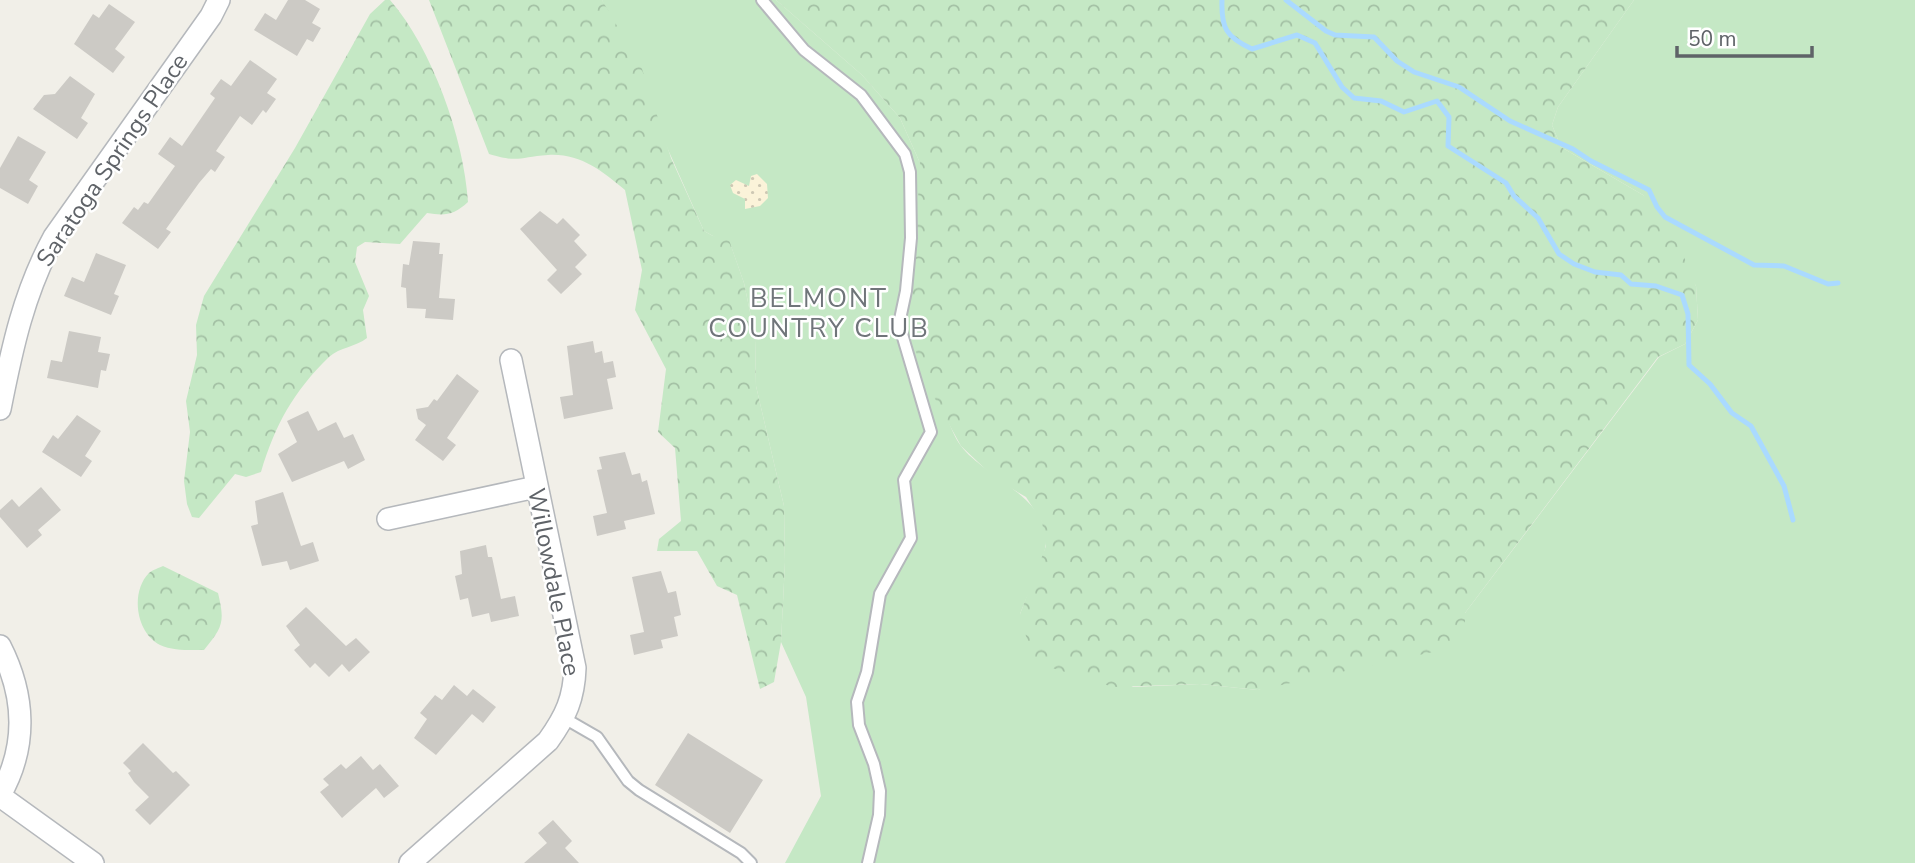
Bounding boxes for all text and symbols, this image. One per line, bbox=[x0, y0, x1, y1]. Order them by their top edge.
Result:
scale bar bbox=[1677, 14, 1812, 58]
text: 50 m bbox=[1688, 25, 1737, 53]
street label: Saratoga Springs Place bbox=[29, 47, 195, 273]
district label: BELMONT COUNTRY CLUB bbox=[708, 281, 930, 346]
street label: Willowdale Place bbox=[520, 485, 588, 679]

